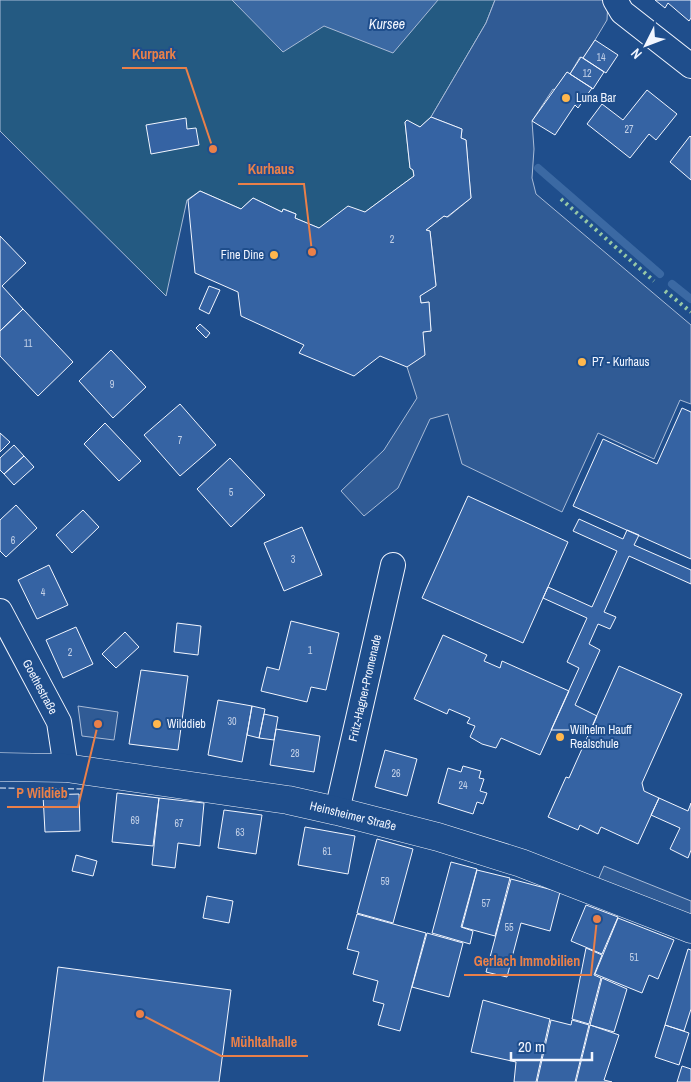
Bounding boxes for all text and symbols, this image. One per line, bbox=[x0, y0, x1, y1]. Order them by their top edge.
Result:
water label: Kursee bbox=[369, 15, 405, 33]
north arrow bbox=[621, 20, 671, 70]
callout: Kurpark bbox=[122, 39, 186, 68]
text: Kurpark bbox=[132, 45, 177, 63]
text: N bbox=[627, 45, 646, 63]
house number: 14 bbox=[596, 51, 606, 64]
house number: 12 bbox=[582, 67, 592, 80]
place label: Luna Bar bbox=[576, 90, 617, 106]
marker: Luna Bar bbox=[560, 92, 572, 104]
house number: 27 bbox=[624, 123, 634, 136]
callout: Kurhaus bbox=[238, 155, 304, 184]
text: Kurhaus bbox=[248, 160, 294, 178]
house number: 2 bbox=[390, 233, 395, 246]
place label: Fine Dine bbox=[221, 247, 264, 263]
marker: Fine Dine bbox=[268, 249, 280, 261]
house number: 11 bbox=[24, 337, 33, 350]
place label: P7 - Kurhaus bbox=[592, 354, 650, 370]
marker: P7 - Kurhaus bbox=[576, 356, 588, 368]
house number: 9 bbox=[110, 378, 115, 391]
house number: 7 bbox=[178, 434, 183, 447]
house number: 5 bbox=[229, 486, 234, 499]
house number: 6 bbox=[11, 534, 16, 547]
house number: 3 bbox=[291, 553, 296, 566]
house number: 4 bbox=[41, 586, 46, 599]
street label: Fritz-Hagner-Promenade bbox=[345, 633, 385, 743]
house number: 1 bbox=[308, 644, 313, 657]
house number: 2 bbox=[68, 646, 73, 659]
street label: Goethestraße bbox=[19, 657, 61, 717]
house number: 30 bbox=[227, 715, 237, 728]
place label: Wilddieb bbox=[167, 716, 206, 732]
marker: Wilddieb bbox=[151, 718, 163, 730]
place label: Wilhelm Hauff Realschule bbox=[570, 722, 632, 752]
marker: Wilhelm Hauff Realschule bbox=[554, 731, 566, 743]
house number: 28 bbox=[290, 747, 300, 760]
house number: 26 bbox=[391, 767, 401, 780]
callout: P Wildieb bbox=[7, 778, 78, 807]
house number: 24 bbox=[458, 779, 468, 792]
text: P Wildieb bbox=[16, 784, 68, 802]
street label: Heinsheimer Straße bbox=[308, 798, 398, 834]
house number: 69 bbox=[130, 814, 140, 827]
house number: 67 bbox=[174, 817, 184, 830]
house number: 63 bbox=[235, 826, 245, 839]
house number: 61 bbox=[322, 845, 332, 858]
house number: 59 bbox=[380, 875, 390, 888]
house number: 57 bbox=[481, 897, 491, 910]
house number: 55 bbox=[504, 921, 514, 934]
callout: Gerlach Immobilien bbox=[464, 946, 591, 975]
house number: 51 bbox=[629, 951, 639, 964]
text: Gerlach Immobilien bbox=[474, 952, 580, 970]
callout: Mühltalhalle bbox=[221, 1027, 308, 1056]
scale bar bbox=[511, 1030, 592, 1062]
text: Mühltalhalle bbox=[231, 1033, 297, 1051]
text: 20 m bbox=[518, 1036, 545, 1057]

